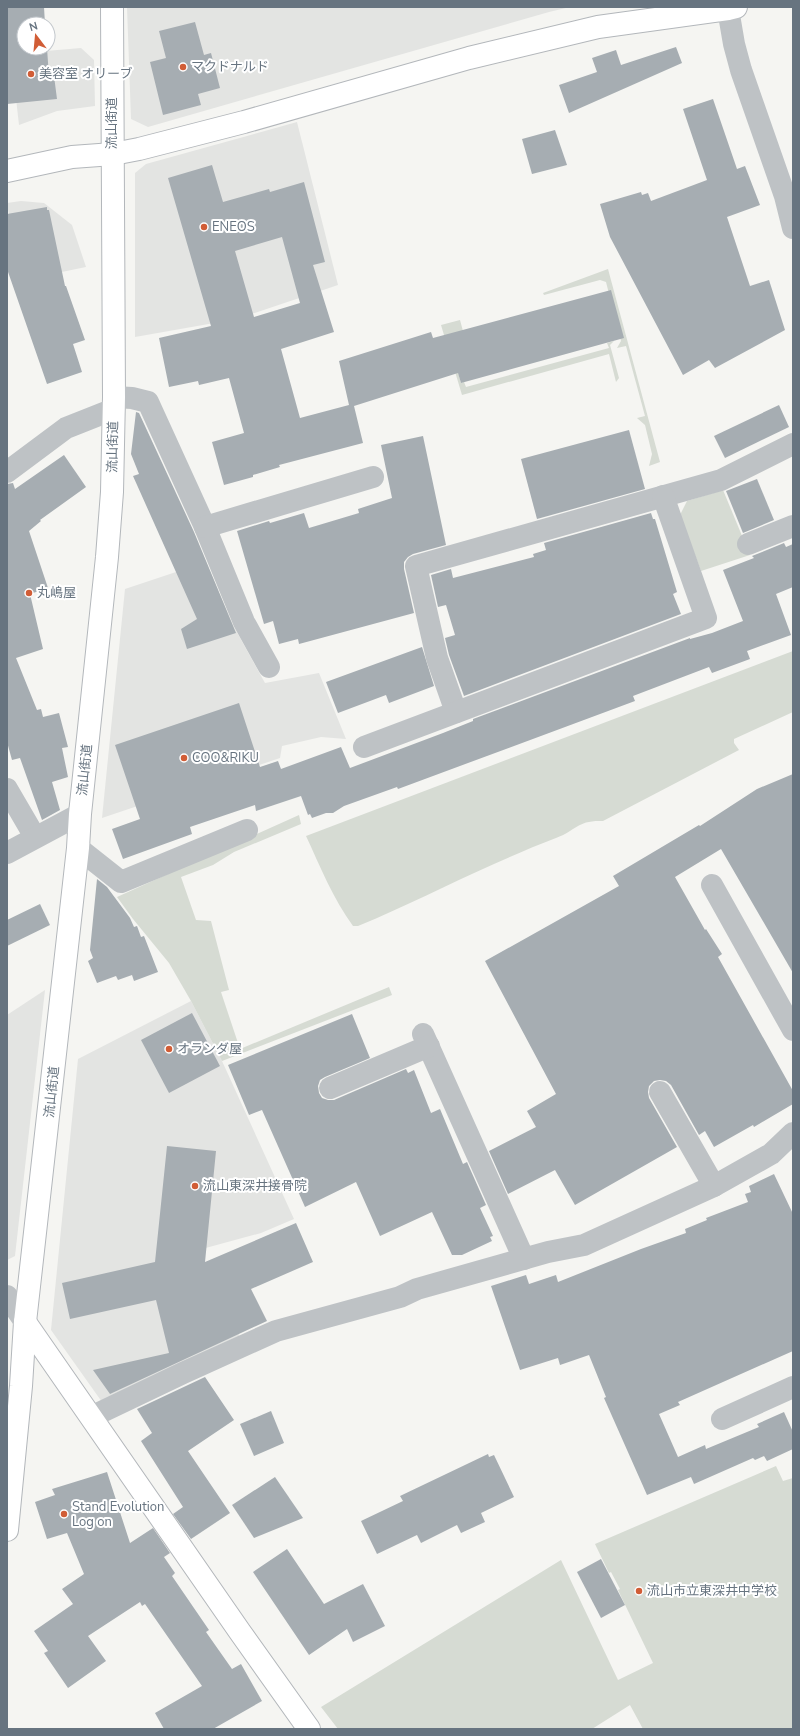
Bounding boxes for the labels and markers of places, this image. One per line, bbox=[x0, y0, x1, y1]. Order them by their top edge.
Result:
place label: マクドナルド bbox=[191, 58, 269, 76]
marker: マクドナルド bbox=[178, 62, 188, 72]
place label: 美容室 オリーブ bbox=[39, 65, 133, 83]
marker: 美容室 オリーブ bbox=[26, 69, 36, 79]
place label: ENEOS bbox=[212, 218, 255, 236]
marker: ENEOS bbox=[199, 222, 209, 232]
place label: 丸嶋屋 bbox=[37, 584, 76, 602]
marker: 丸嶋屋 bbox=[24, 588, 34, 598]
place label: COO&RIKU bbox=[192, 749, 259, 767]
marker: COO&RIKU bbox=[179, 753, 189, 763]
place label: オランダ屋 bbox=[177, 1040, 242, 1058]
marker: オランダ屋 bbox=[164, 1044, 174, 1054]
place label: 流山東深井接骨院 bbox=[203, 1177, 307, 1195]
marker: 流山東深井接骨院 bbox=[190, 1181, 200, 1191]
place label: Stand Evolution Log on bbox=[72, 1498, 164, 1531]
marker: Stand Evolution Log on bbox=[59, 1509, 69, 1519]
place label: 流山市立東深井中学校 bbox=[647, 1582, 777, 1600]
marker: 流山市立東深井中学校 bbox=[634, 1586, 644, 1596]

